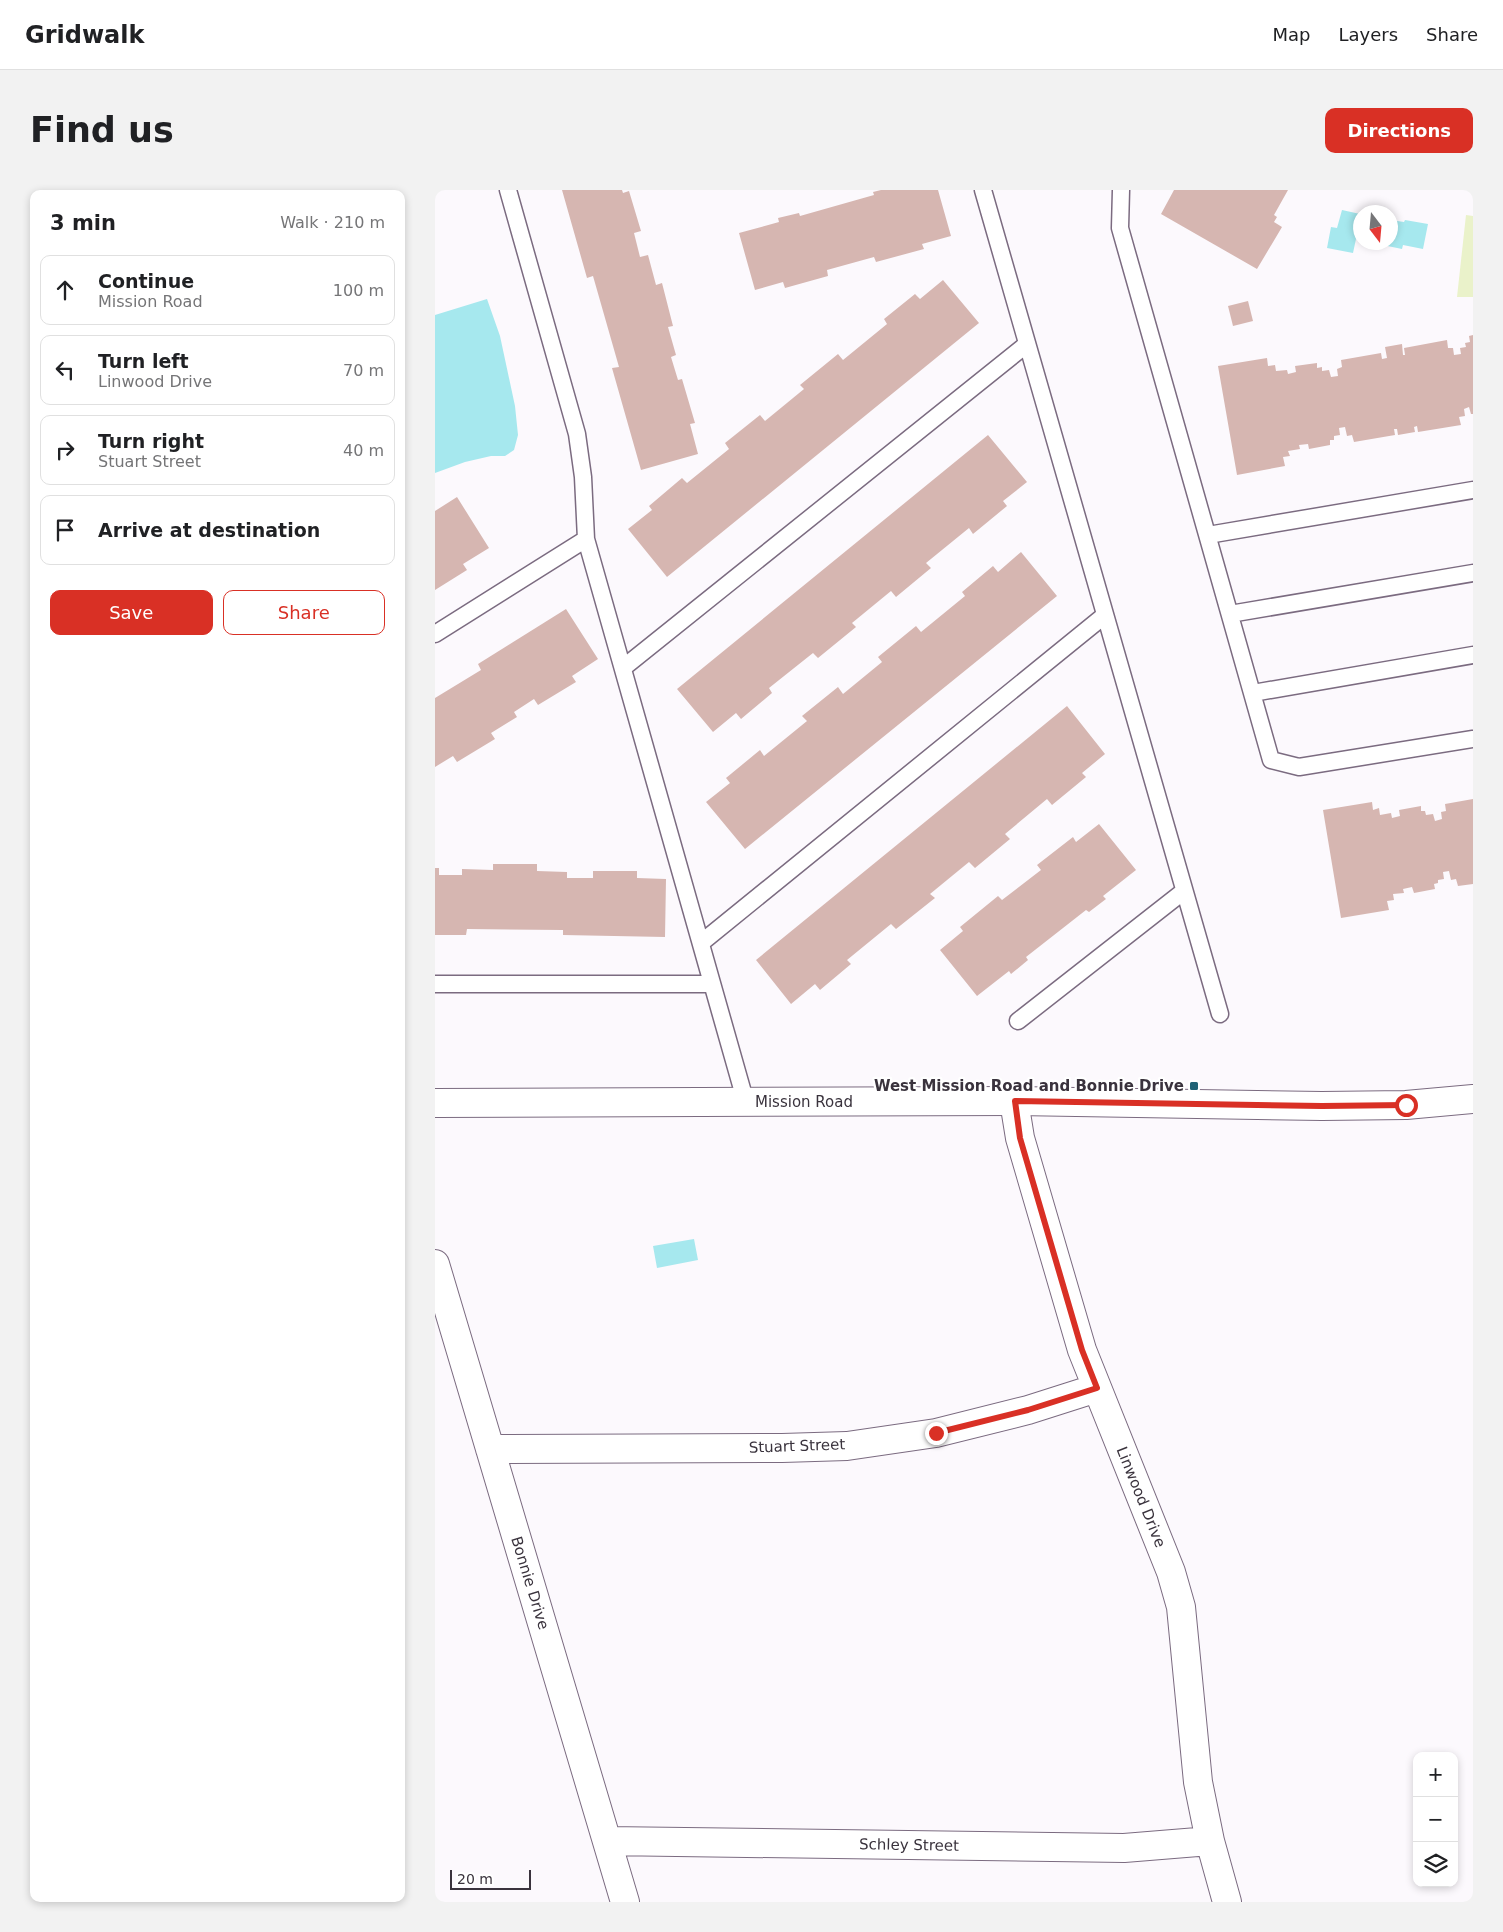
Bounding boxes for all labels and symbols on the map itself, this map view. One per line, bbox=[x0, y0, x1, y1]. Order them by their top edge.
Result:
north arrow bbox=[1353, 205, 1398, 250]
place label: West Mission Road and Bonnie Drive bbox=[874, 1077, 1184, 1095]
marker: West Mission Road and Bonnie Drive bbox=[1188, 1080, 1200, 1092]
street label: Mission Road bbox=[755, 1093, 853, 1111]
route start bbox=[1395, 1094, 1418, 1117]
route end bbox=[925, 1422, 948, 1445]
street label: Stuart Street bbox=[748, 1435, 846, 1457]
street label: Linwood Drive bbox=[1113, 1444, 1169, 1550]
street label: Bonnie Drive bbox=[507, 1534, 553, 1632]
street label: Schley Street bbox=[859, 1835, 959, 1855]
scale bar bbox=[450, 1867, 531, 1890]

